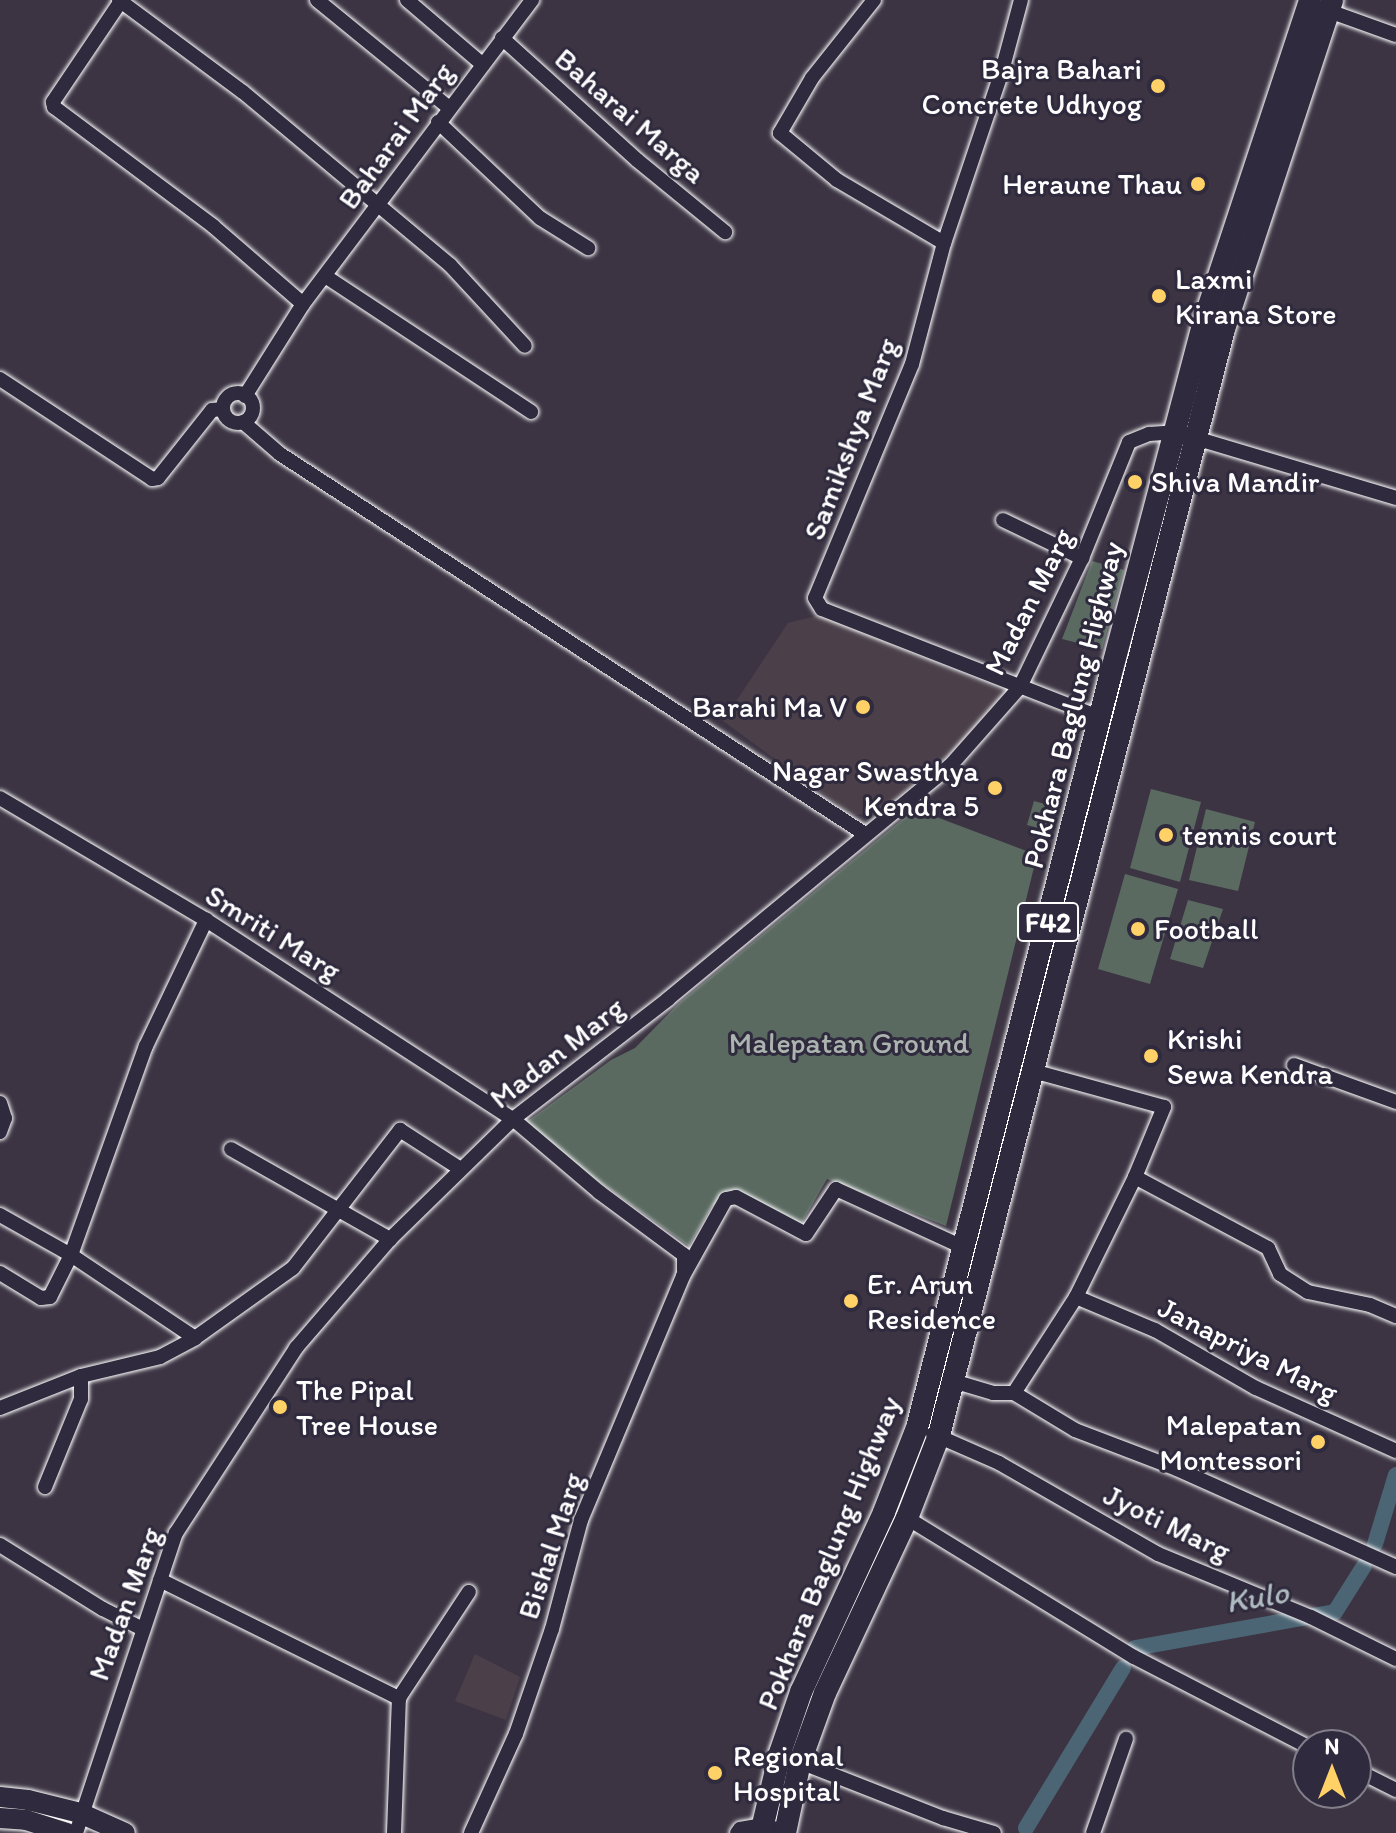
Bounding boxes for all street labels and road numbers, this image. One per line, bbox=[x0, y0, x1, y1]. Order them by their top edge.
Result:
street label: Baharai Marga bbox=[547, 41, 713, 191]
street label: Baharai Marg bbox=[330, 55, 462, 217]
street label: Samikshya Marg bbox=[796, 333, 906, 545]
street label: Madan Marg bbox=[977, 523, 1081, 681]
street label: Pokhara Baglung Highway bbox=[1015, 538, 1131, 872]
street label: Smriti Marg bbox=[199, 877, 347, 989]
road number: F42 bbox=[1016, 898, 1080, 946]
street label: Madan Marg bbox=[483, 990, 631, 1116]
street label: Janapriya Marg bbox=[1151, 1289, 1345, 1411]
street label: Pokhara Baglung Highway bbox=[750, 1391, 908, 1715]
street label: Bishal Marg bbox=[510, 1468, 592, 1624]
street label: Jyoti Marg bbox=[1098, 1477, 1236, 1569]
street label: Madan Marg bbox=[81, 1523, 169, 1685]

